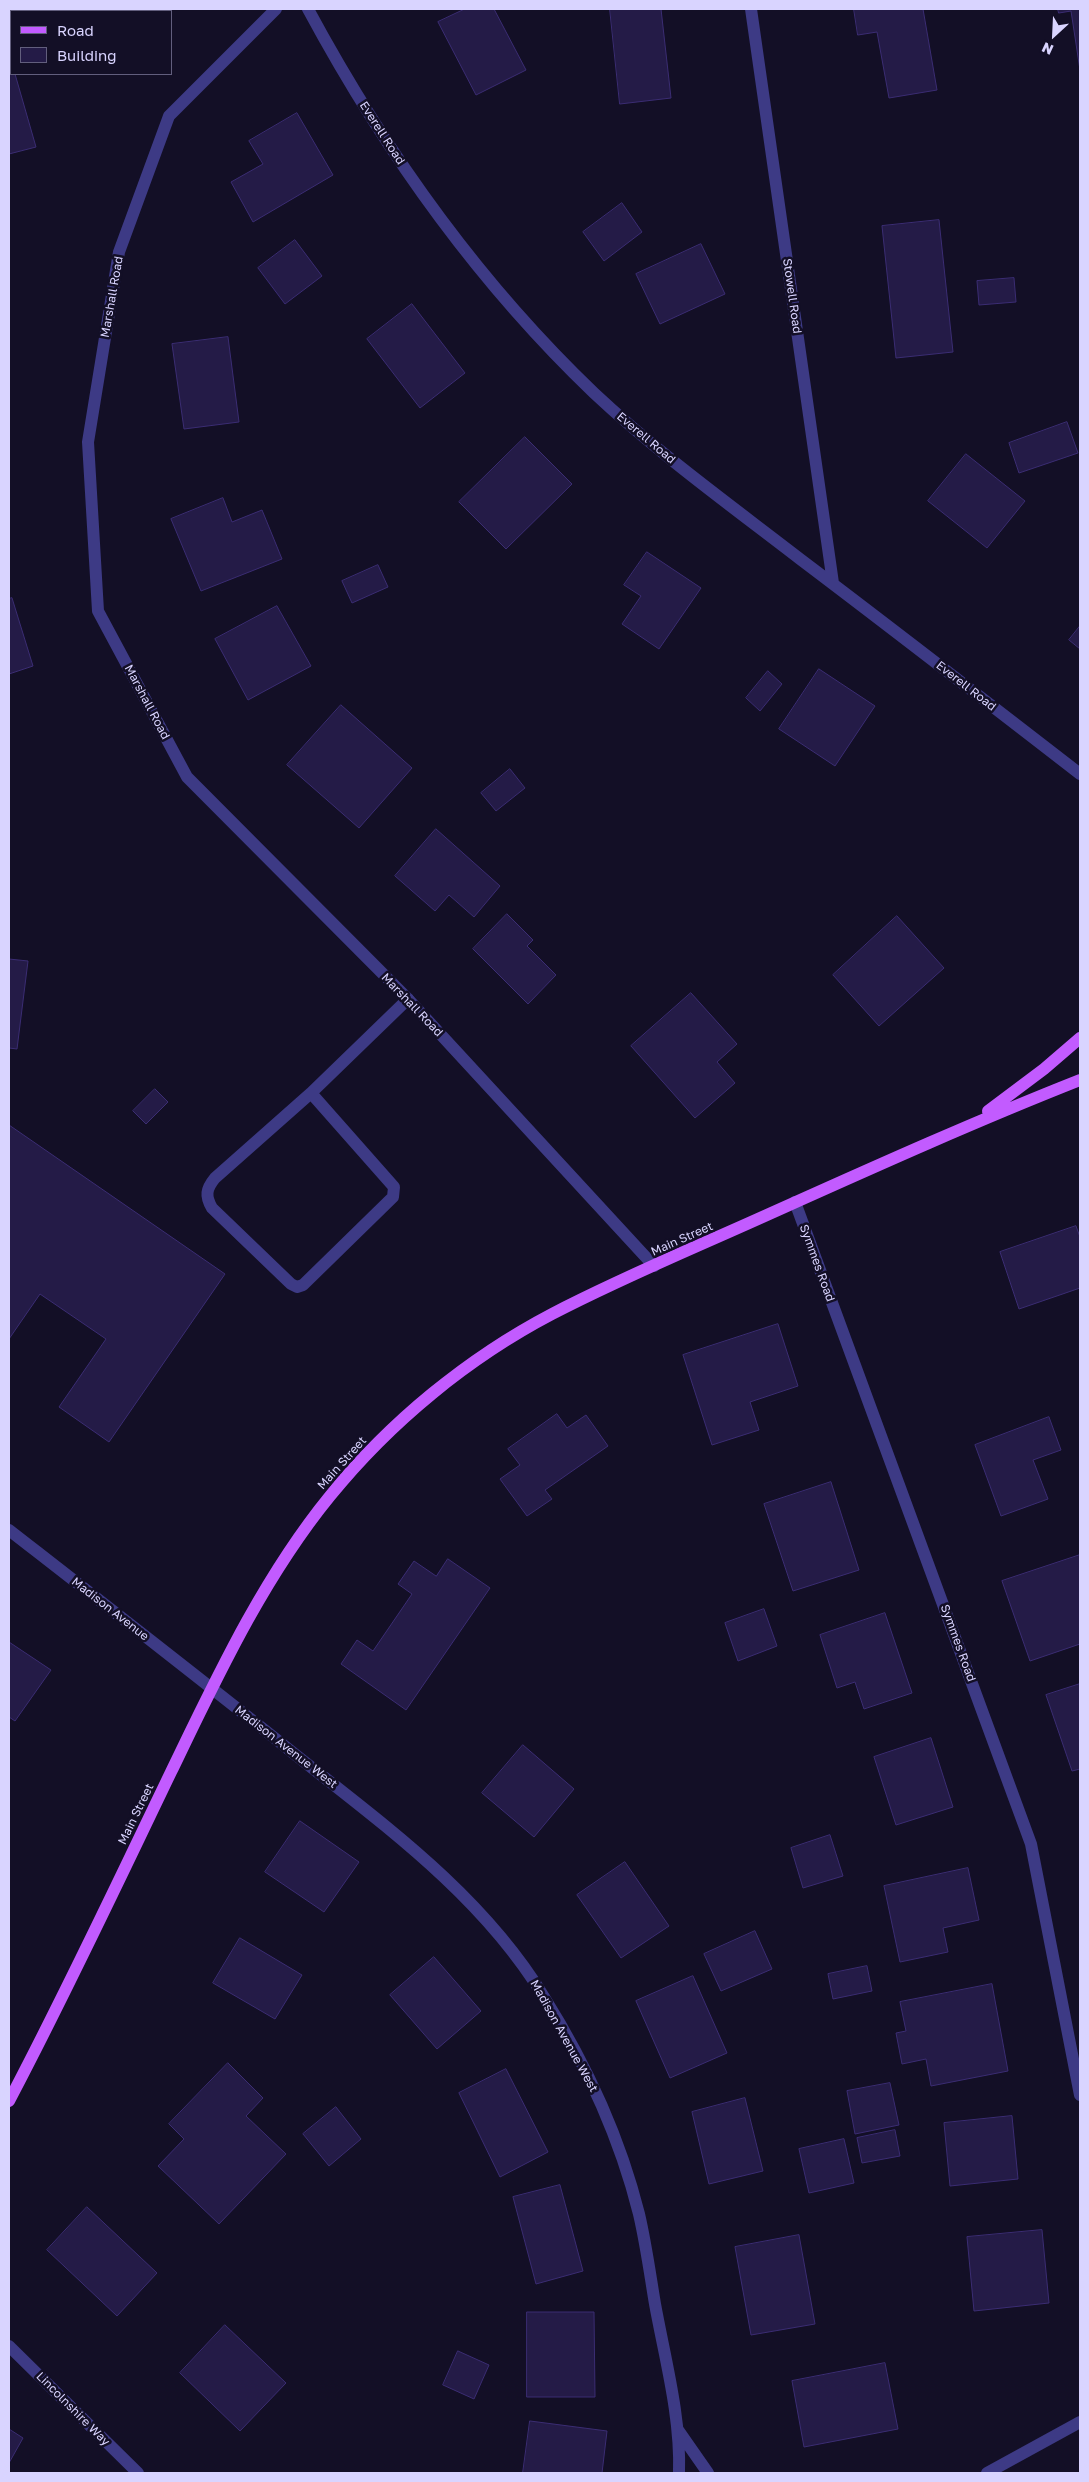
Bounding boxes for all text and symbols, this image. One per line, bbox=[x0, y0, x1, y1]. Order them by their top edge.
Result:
legend bbox=[10, 10, 172, 75]
north arrow bbox=[1029, 10, 1079, 60]
text: Road bbox=[57, 21, 94, 39]
text: N bbox=[1039, 39, 1056, 59]
text: Building bbox=[57, 46, 117, 64]
street label: Everell Road bbox=[356, 99, 408, 167]
street label: Marshall Road bbox=[98, 255, 126, 339]
street label: Stowell Road bbox=[780, 257, 804, 335]
street label: Everell Road bbox=[614, 409, 678, 467]
street label: Everell Road bbox=[933, 658, 999, 714]
street label: Marshall Road bbox=[121, 662, 173, 742]
street label: Marshall Road bbox=[378, 970, 446, 1040]
street label: Main Street bbox=[649, 1219, 715, 1259]
street label: Symmes Road bbox=[796, 1222, 838, 1304]
street label: Main Street bbox=[314, 1434, 370, 1492]
street label: Madison Avenue bbox=[69, 1574, 151, 1644]
street label: Symmes Road bbox=[937, 1602, 979, 1684]
street label: Madison Avenue West bbox=[232, 1702, 340, 1792]
street label: Main Street bbox=[115, 1781, 157, 1847]
street label: Madison Avenue West bbox=[527, 1977, 601, 2095]
street label: Lincolnshire Way bbox=[33, 2369, 113, 2449]

